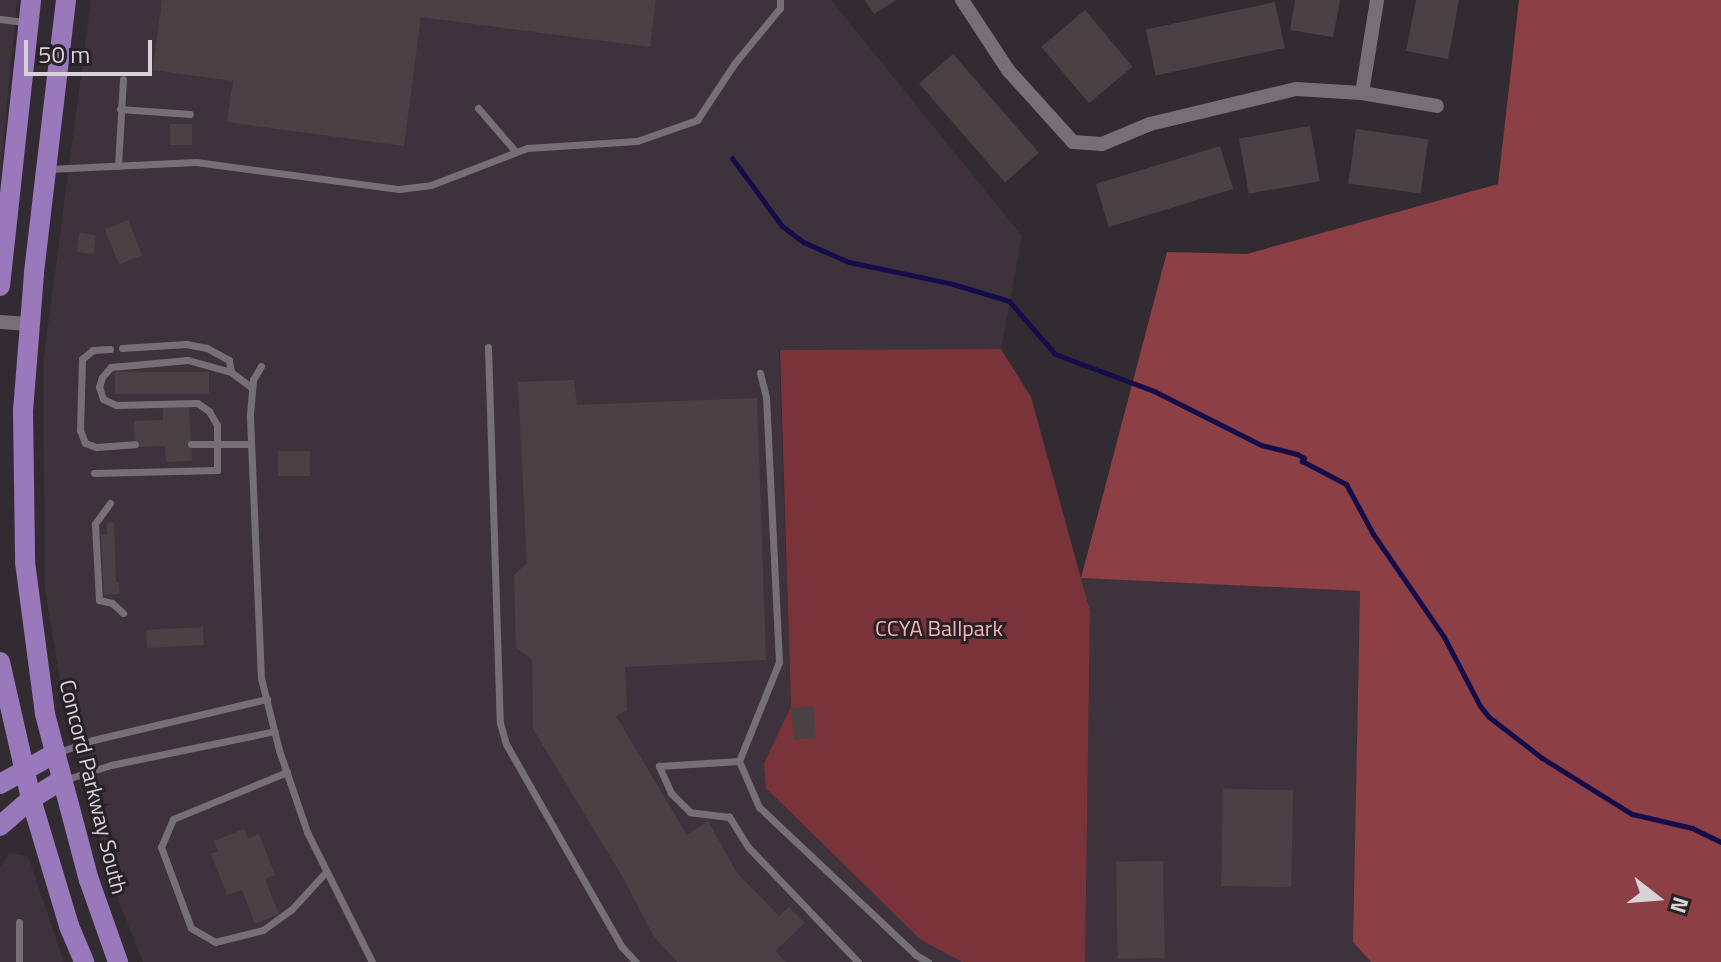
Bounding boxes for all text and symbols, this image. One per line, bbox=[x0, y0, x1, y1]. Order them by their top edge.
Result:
scale bar bbox=[28, 24, 156, 74]
text: 50 m bbox=[38, 36, 90, 72]
park label: CCYA Ballpark bbox=[875, 616, 1003, 642]
street label: Concord Parkway South bbox=[54, 677, 132, 897]
north arrow bbox=[1617, 858, 1697, 938]
text: N bbox=[1661, 893, 1698, 917]

